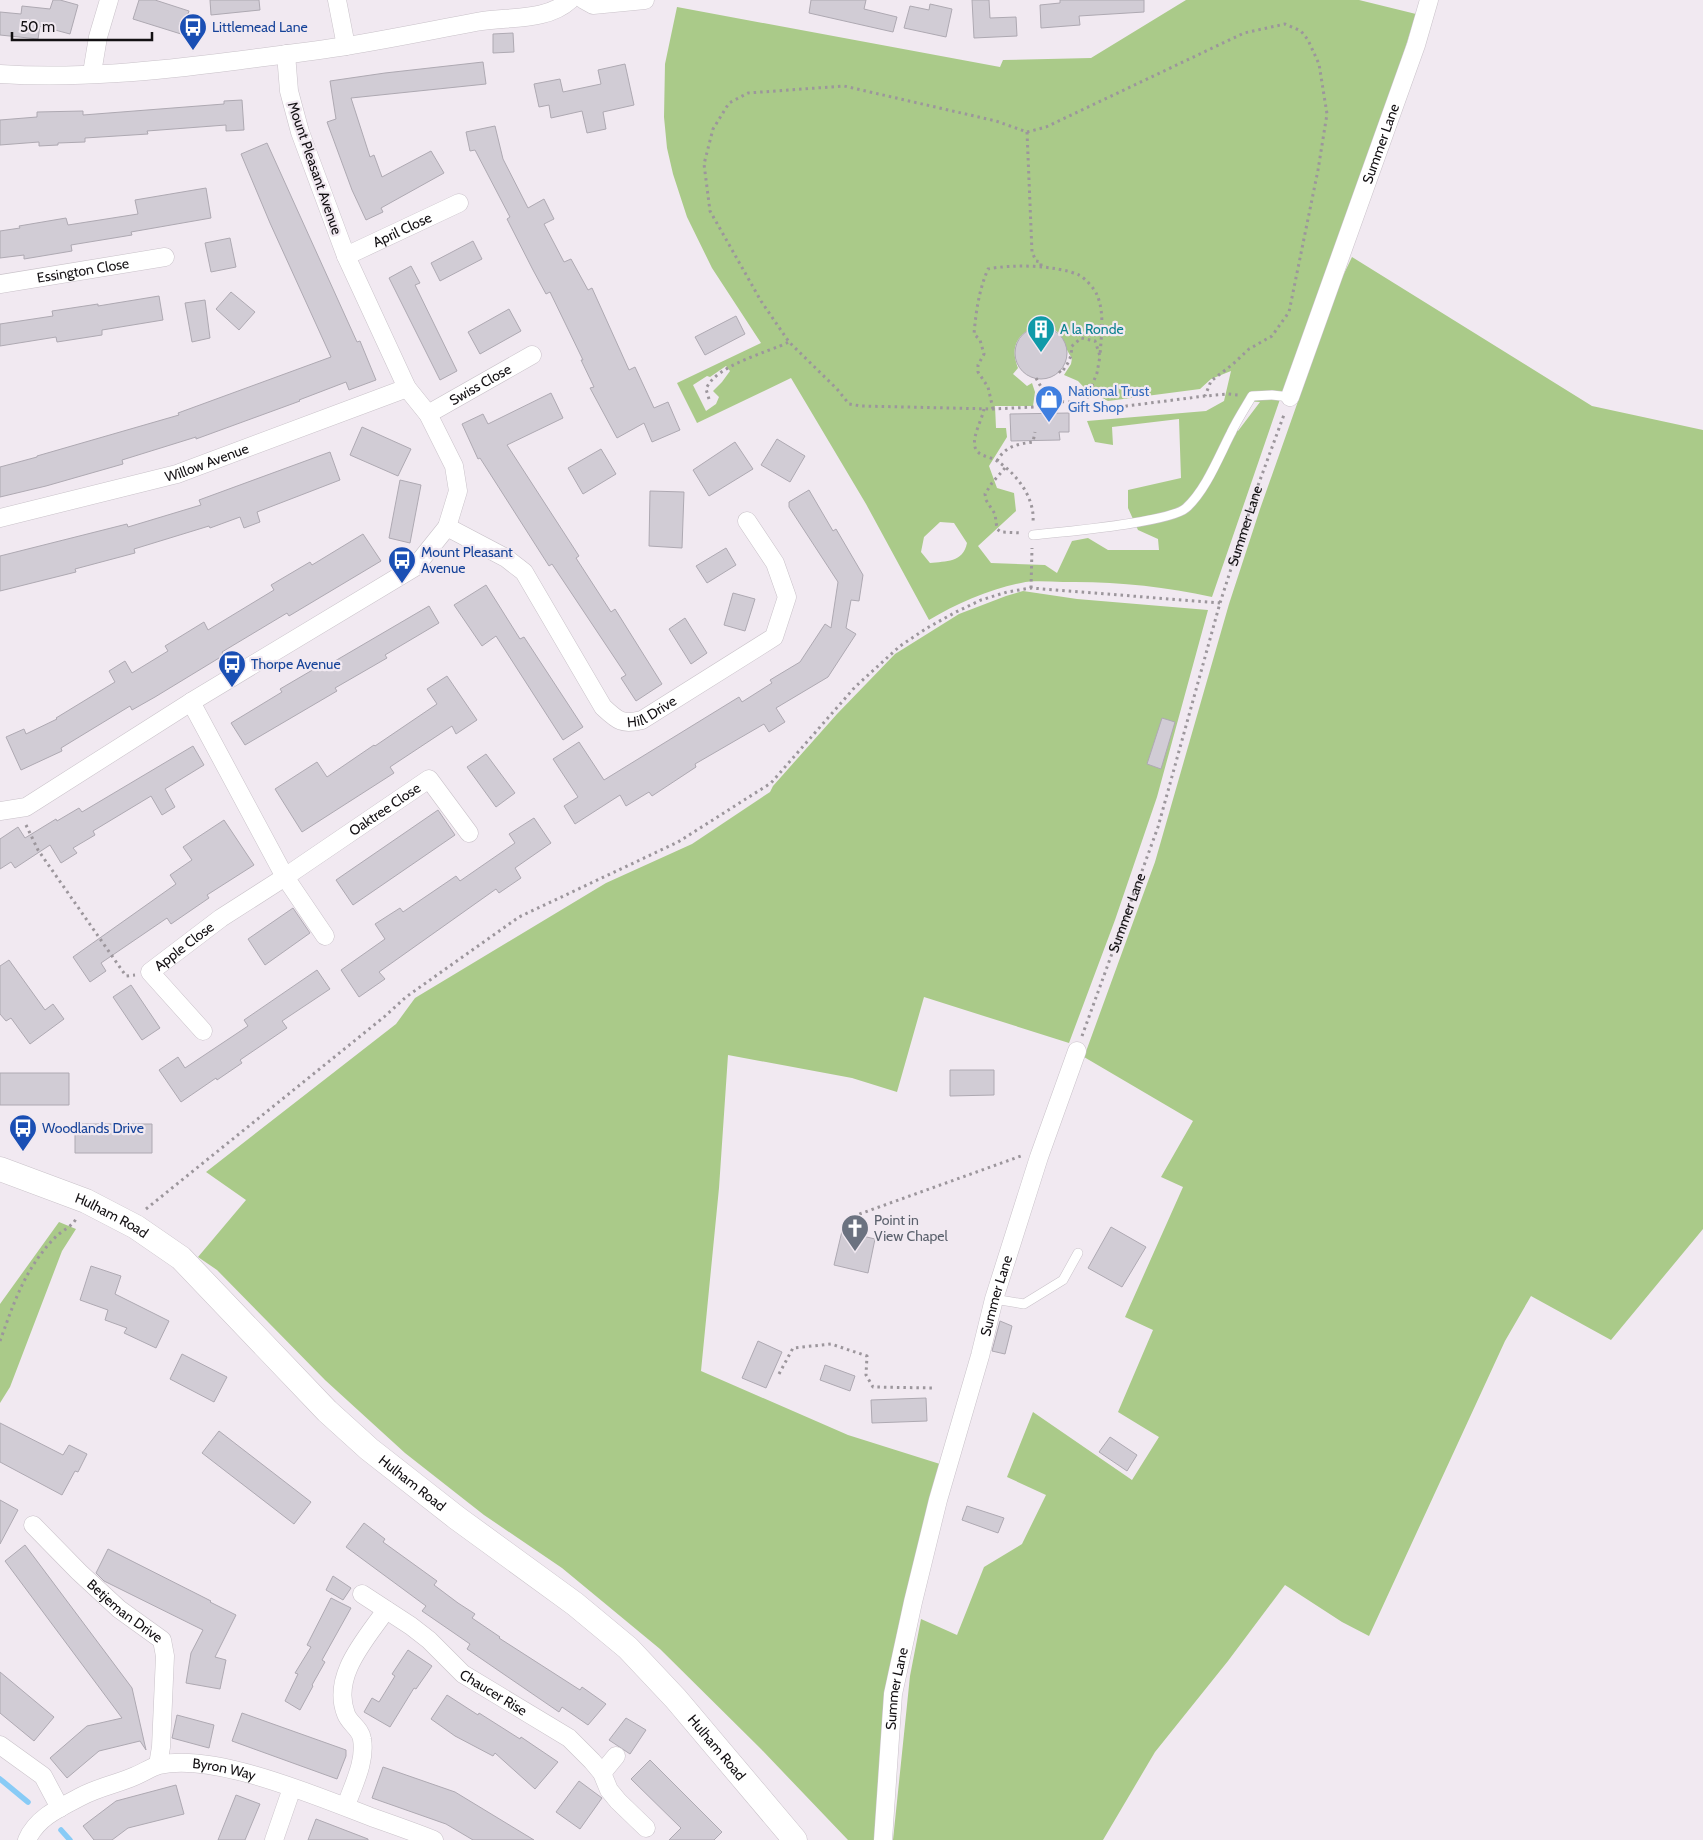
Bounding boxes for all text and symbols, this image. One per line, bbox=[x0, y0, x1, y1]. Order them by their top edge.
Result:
scale bar bbox=[12, 10, 152, 42]
bus stop icon: Littlemead Lane bbox=[178, 12, 208, 51]
text: 50 m bbox=[20, 18, 55, 36]
place label: Littlemead Lane bbox=[212, 18, 308, 36]
street label: Mount Pleasant Avenue bbox=[284, 99, 346, 237]
street label: Summer Lane bbox=[1358, 101, 1403, 186]
street label: April Close bbox=[370, 208, 434, 251]
street label: Essington Close bbox=[36, 254, 130, 287]
building icon: A la Ronde bbox=[1026, 314, 1056, 353]
place label: A la Ronde bbox=[1060, 320, 1124, 338]
street label: Swiss Close bbox=[446, 360, 514, 409]
place label: National Trust Gift Shop bbox=[1068, 382, 1149, 416]
shop icon: National Trust Gift Shop bbox=[1034, 384, 1064, 423]
street label: Willow Avenue bbox=[163, 439, 251, 486]
street label: Summer Lane bbox=[1223, 483, 1266, 568]
place label: Mount Pleasant Avenue bbox=[421, 543, 513, 577]
bus stop icon: Mount Pleasant Avenue bbox=[387, 545, 417, 584]
bus stop icon: Thorpe Avenue bbox=[217, 649, 247, 688]
place label: Thorpe Avenue bbox=[251, 655, 341, 673]
street label: Hill Drive bbox=[626, 692, 680, 731]
street label: Oaktree Close bbox=[345, 779, 424, 840]
street label: Summer Lane bbox=[1104, 871, 1149, 955]
street label: Apple Close bbox=[151, 918, 217, 975]
bus stop icon: Woodlands Drive bbox=[8, 1113, 38, 1152]
place label: Woodlands Drive bbox=[42, 1119, 144, 1137]
street label: Hulham Road bbox=[73, 1189, 152, 1242]
place label: Point in View Chapel bbox=[874, 1211, 948, 1245]
church icon: Point in View Chapel bbox=[840, 1213, 870, 1252]
street label: Summer Lane bbox=[976, 1253, 1016, 1338]
street label: Hulham Road bbox=[375, 1451, 450, 1515]
street label: Betjeman Drive bbox=[83, 1575, 166, 1647]
street label: Summer Lane bbox=[882, 1646, 912, 1731]
street label: Chaucer Rise bbox=[456, 1665, 530, 1720]
street label: Hulham Road bbox=[684, 1711, 750, 1784]
street label: Byron Way bbox=[192, 1754, 258, 1784]

